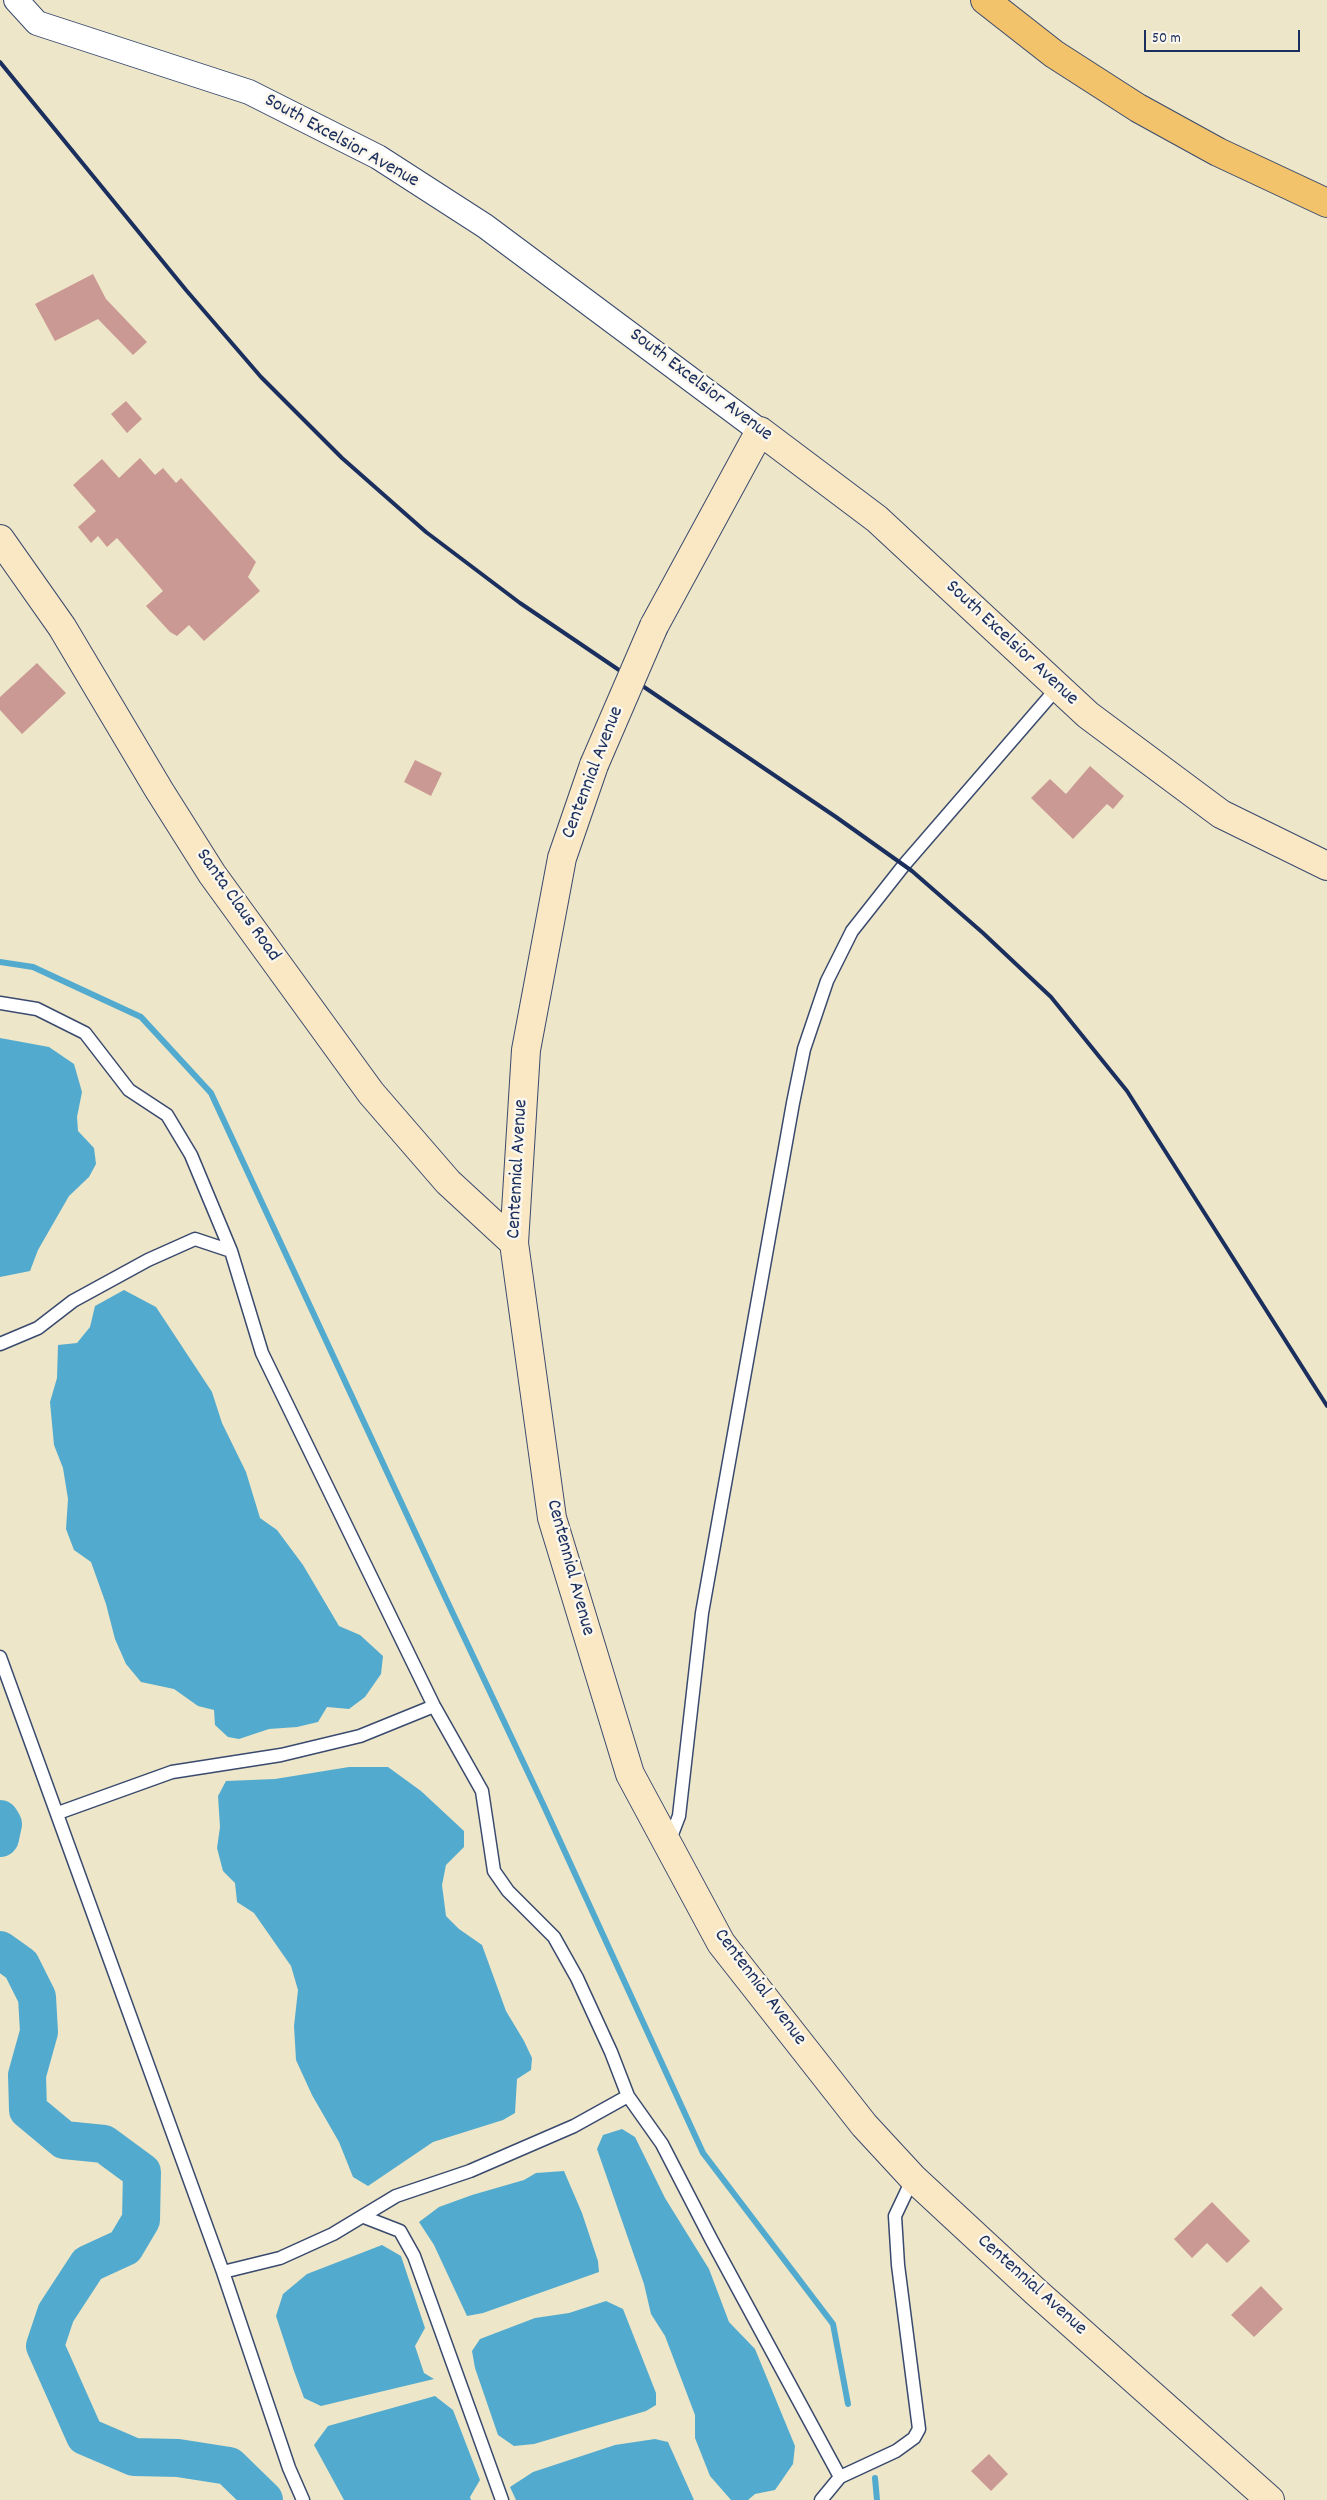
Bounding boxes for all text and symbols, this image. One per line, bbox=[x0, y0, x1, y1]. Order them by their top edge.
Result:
scale bar bbox=[1147, 20, 1303, 52]
text: 50 m bbox=[1152, 28, 1181, 50]
street label: South Excelsior Avenue bbox=[259, 90, 423, 194]
street label: South Excelsior Avenue bbox=[624, 324, 776, 448]
street label: South Excelsior Avenue bbox=[939, 576, 1083, 712]
street label: Centennial Avenue bbox=[558, 703, 630, 843]
street label: Santa Claus Road bbox=[189, 845, 285, 967]
street label: Centennial Avenue bbox=[503, 1099, 535, 1239]
street label: Centennial Avenue bbox=[539, 1497, 599, 1639]
street label: Centennial Avenue bbox=[707, 1925, 811, 2051]
street label: Centennial Avenue bbox=[971, 2230, 1091, 2342]

